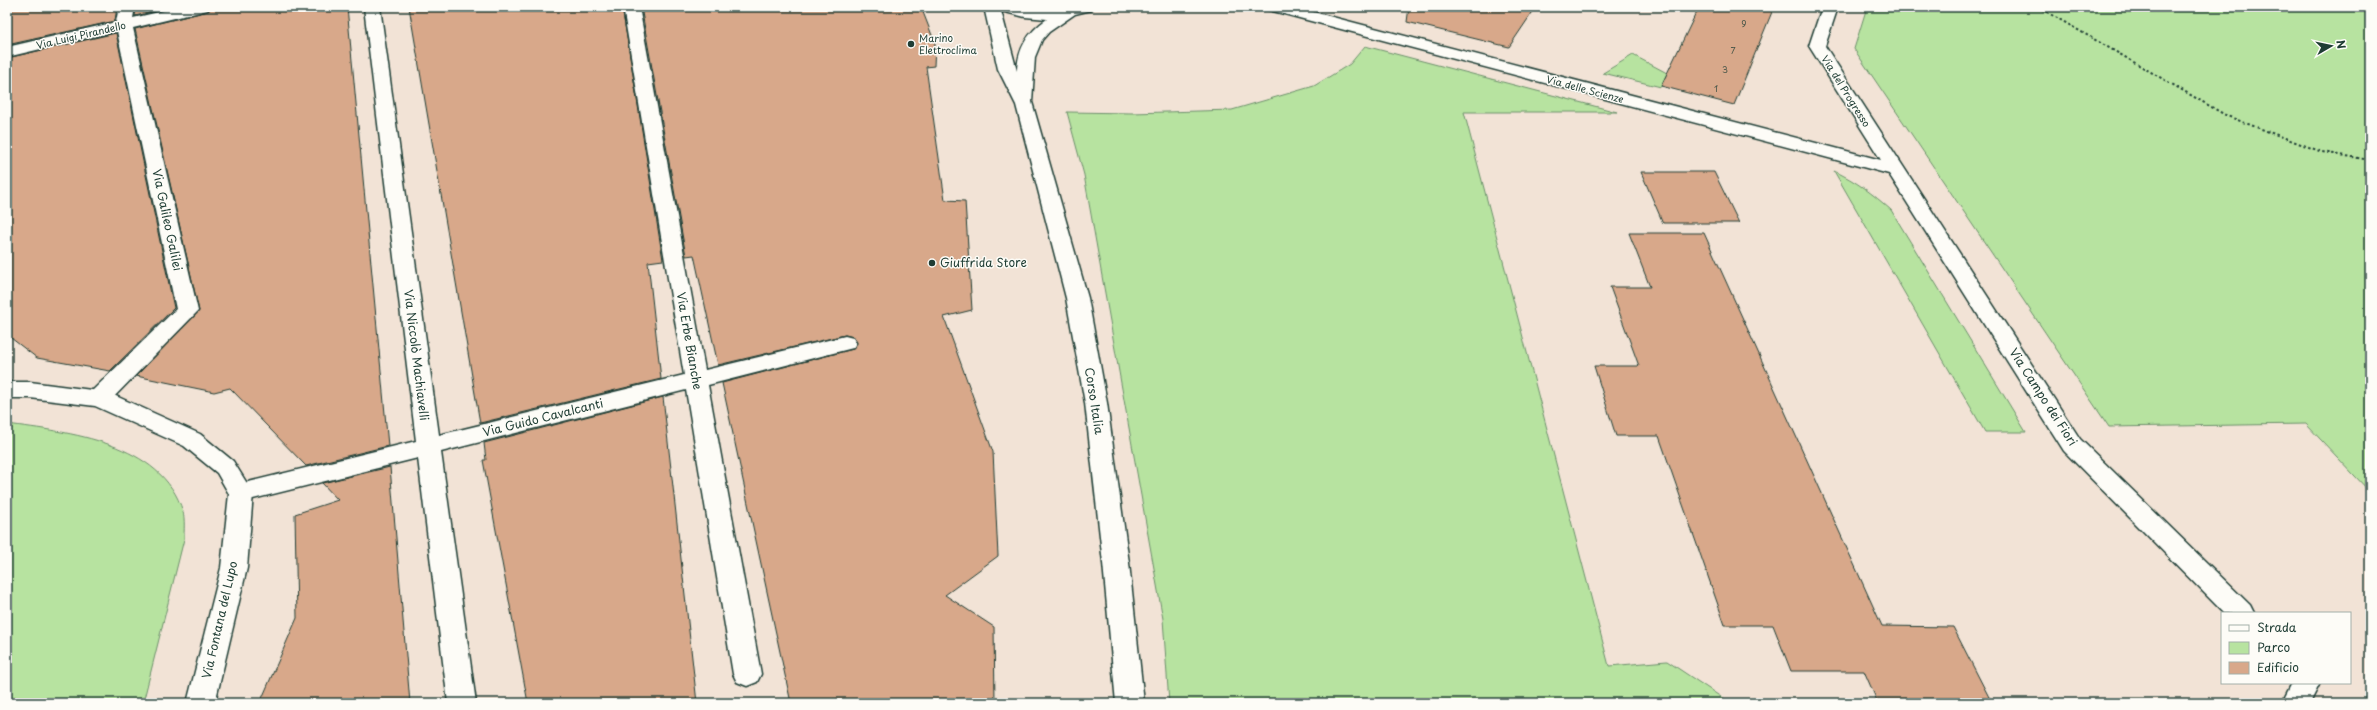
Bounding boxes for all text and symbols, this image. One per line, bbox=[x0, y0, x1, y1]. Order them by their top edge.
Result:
house number: 9 bbox=[1741, 16, 1747, 30]
street label: Via Luigi Pirandello bbox=[35, 17, 128, 52]
north arrow bbox=[2311, 26, 2351, 66]
place label: Marino Elettroclima bbox=[919, 30, 977, 57]
marker: Marino Elettroclima bbox=[906, 39, 916, 49]
text: N bbox=[2332, 39, 2350, 50]
house number: 7 bbox=[1730, 43, 1736, 57]
street label: Via del Progresso bbox=[1818, 52, 1875, 130]
house number: 3 bbox=[1722, 62, 1728, 76]
street label: Via delle Scienze bbox=[1545, 71, 1625, 106]
house number: 1 bbox=[1714, 81, 1718, 95]
street label: Via Galileo Galilei bbox=[148, 167, 188, 272]
place label: Giuffrida Store bbox=[940, 253, 1027, 271]
marker: Giuffrida Store bbox=[927, 258, 937, 268]
street label: Via Niccolò Machiavelli bbox=[400, 288, 434, 422]
street label: Via Erbe Bianche bbox=[673, 291, 707, 391]
street label: Via Campo dei Fiori bbox=[2005, 344, 2082, 449]
street label: Corso Italia bbox=[1081, 366, 1109, 436]
street label: Via Guido Cavalcanti bbox=[481, 393, 605, 441]
street label: Via Fontana del Lupo bbox=[197, 559, 241, 680]
legend bbox=[2221, 612, 2351, 684]
text: Strada bbox=[2257, 618, 2297, 636]
text: Parco bbox=[2257, 638, 2291, 656]
text: Edificio bbox=[2257, 658, 2299, 676]

